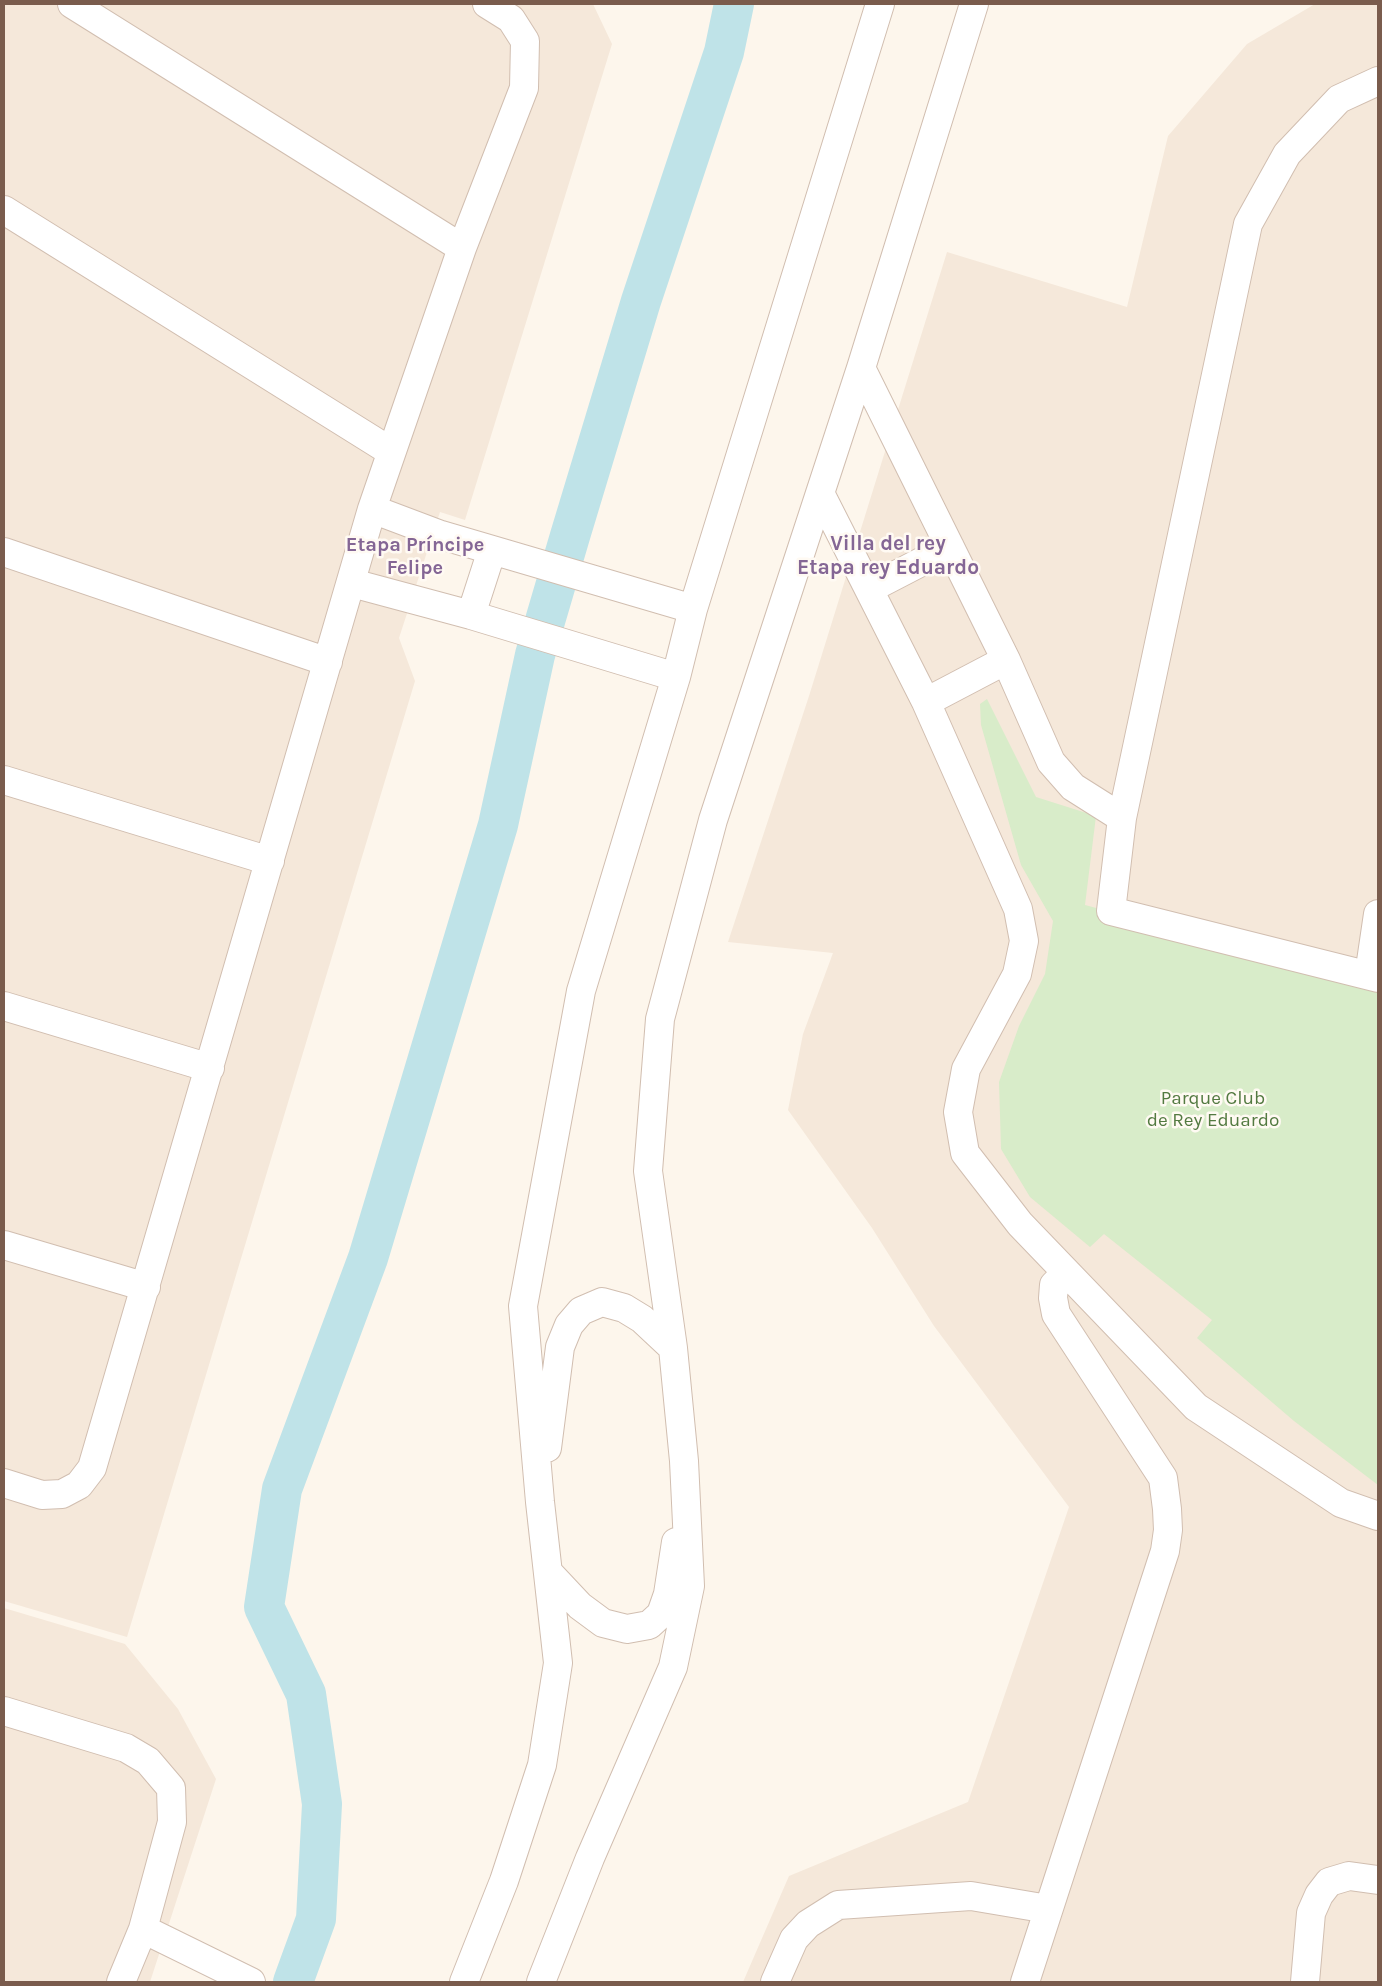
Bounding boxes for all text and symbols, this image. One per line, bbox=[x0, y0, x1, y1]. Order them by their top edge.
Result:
district label: Villa del rey Etapa rey Eduardo bbox=[797, 531, 979, 581]
district label: Etapa Príncipe Felipe bbox=[346, 533, 484, 580]
park label: Parque Club de Rey Eduardo bbox=[1147, 1088, 1279, 1132]

